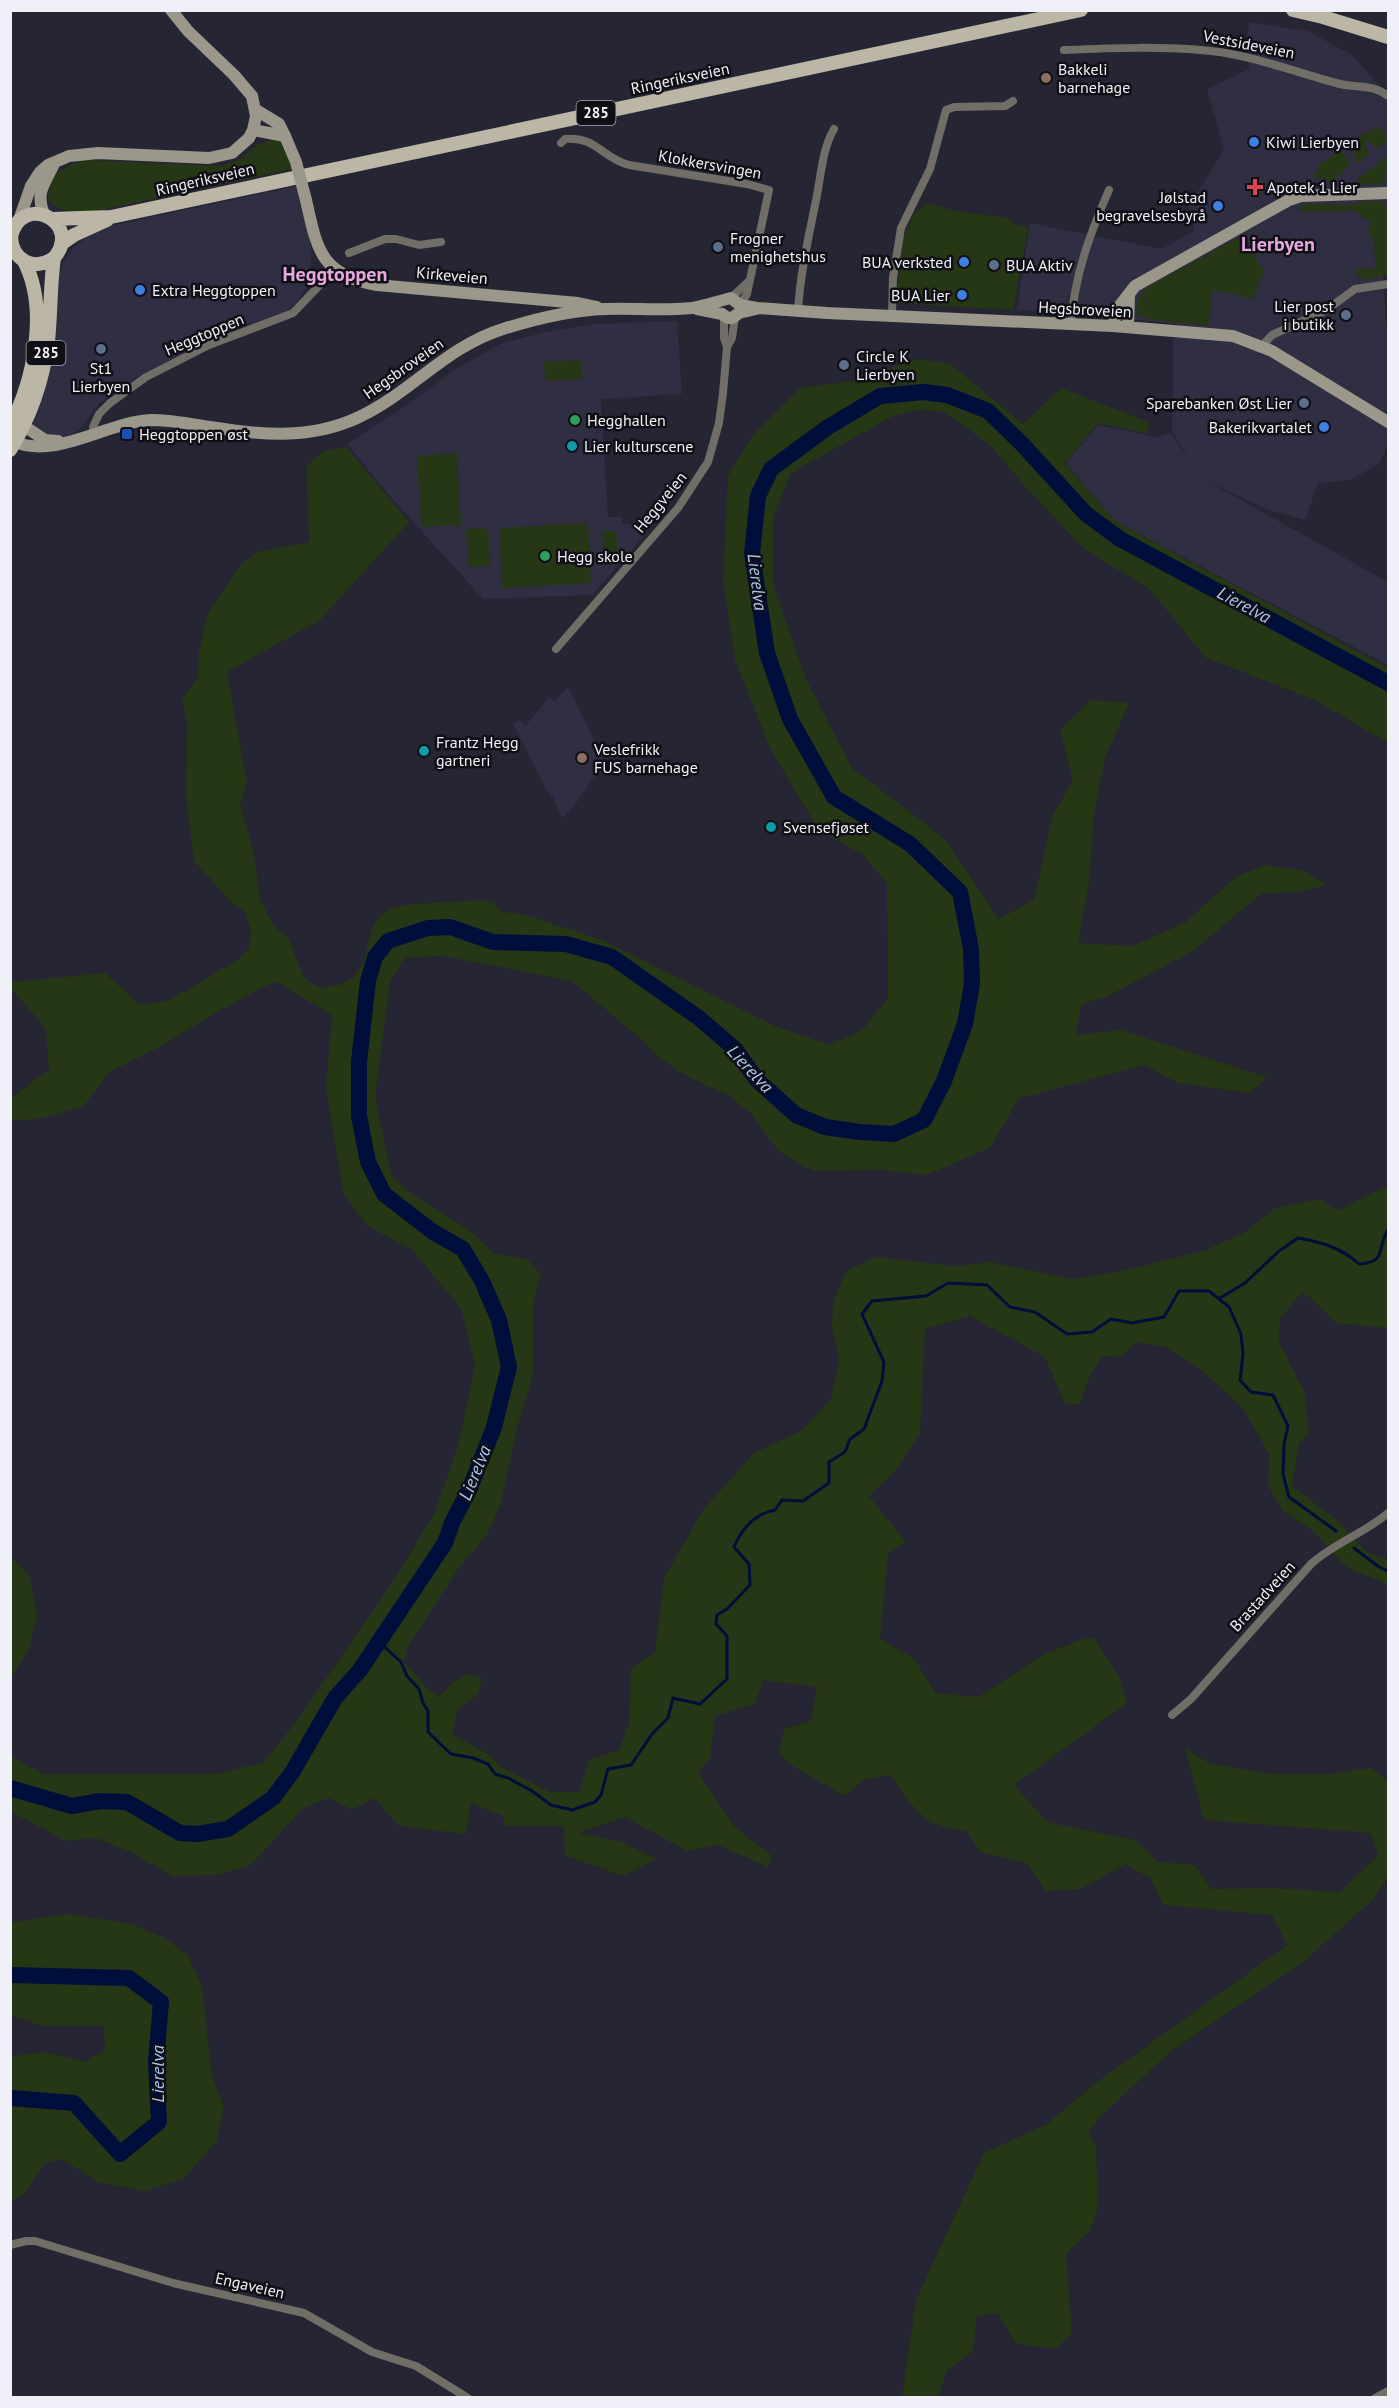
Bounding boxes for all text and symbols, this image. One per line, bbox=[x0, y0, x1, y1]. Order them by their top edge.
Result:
street label: Vestsideveien bbox=[1201, 25, 1296, 63]
street label: Ringeriksveien bbox=[629, 58, 731, 98]
place label: Bakkeli barnehage bbox=[1058, 59, 1130, 97]
marker: Bakkeli barnehage bbox=[1039, 71, 1053, 85]
road number: 285 bbox=[576, 101, 616, 125]
place label: Kiwi Lierbyen bbox=[1266, 132, 1359, 152]
marker: Kiwi Lierbyen bbox=[1247, 135, 1261, 149]
street label: Klokkersvingen bbox=[657, 145, 763, 183]
street label: Ringeriksveien bbox=[154, 158, 256, 200]
place label: Apotek 1 Lier bbox=[1267, 177, 1358, 197]
marker: Apotek 1 Lier bbox=[1248, 180, 1262, 194]
place label: Jølstad begravelsesbyrå bbox=[1096, 187, 1206, 225]
marker: Jølstad begravelsesbyrå bbox=[1211, 199, 1225, 213]
place label: Frogner menighetshus bbox=[730, 228, 826, 266]
district label: Lierbyen bbox=[1241, 231, 1315, 257]
marker: Frogner menighetshus bbox=[711, 240, 725, 254]
place label: BUA verksted bbox=[862, 252, 952, 272]
marker: BUA verksted bbox=[957, 255, 971, 269]
place label: BUA Aktiv bbox=[1006, 255, 1073, 275]
marker: BUA Aktiv bbox=[987, 258, 1001, 272]
district label: Heggtoppen bbox=[283, 261, 387, 287]
street label: Kirkeveien bbox=[415, 262, 489, 288]
place label: Extra Heggtoppen bbox=[152, 280, 276, 300]
marker: Extra Heggtoppen bbox=[133, 283, 147, 297]
place label: BUA Lier bbox=[891, 285, 951, 305]
marker: BUA Lier bbox=[955, 288, 969, 302]
place label: Lier post i butikk bbox=[1274, 296, 1335, 334]
street label: Hegsbroveien bbox=[1038, 297, 1132, 321]
street label: Heggtoppen bbox=[161, 308, 247, 360]
marker: Lier post i butikk bbox=[1339, 308, 1353, 322]
street label: Hegsbroveien bbox=[359, 333, 447, 403]
road number: 285 bbox=[26, 341, 66, 365]
marker: St1 Lierbyen bbox=[94, 342, 108, 356]
place label: Circle K Lierbyen bbox=[856, 346, 915, 384]
place label: St1 Lierbyen bbox=[72, 358, 130, 396]
marker: Circle K Lierbyen bbox=[837, 358, 851, 372]
place label: Sparebanken Øst Lier bbox=[1146, 393, 1293, 413]
marker: Sparebanken Øst Lier bbox=[1297, 396, 1311, 410]
place label: Hegghallen bbox=[587, 410, 666, 430]
marker: Hegghallen bbox=[568, 413, 582, 427]
place label: Bakerikvartalet bbox=[1209, 417, 1313, 437]
marker: Bakerikvartalet bbox=[1317, 420, 1331, 434]
place label: Heggtoppen øst bbox=[139, 424, 248, 444]
marker: Heggtoppen øst bbox=[120, 427, 134, 441]
place label: Lier kulturscene bbox=[584, 436, 693, 456]
marker: Lier kulturscene bbox=[565, 439, 579, 453]
street label: Heggveien bbox=[629, 467, 691, 537]
place label: Hegg skole bbox=[557, 546, 633, 566]
marker: Hegg skole bbox=[538, 549, 552, 563]
water label: Lierelva bbox=[743, 552, 772, 612]
water label: Lierelva bbox=[1213, 581, 1275, 628]
place label: Frantz Hegg gartneri bbox=[436, 732, 519, 770]
place label: Veslefrikk FUS barnehage bbox=[593, 739, 698, 777]
marker: Frantz Hegg gartneri bbox=[417, 744, 431, 758]
marker: Veslefrikk FUS barnehage bbox=[575, 751, 589, 765]
place label: Svensefjøset bbox=[783, 817, 870, 837]
marker: Svensefjøset bbox=[764, 820, 778, 834]
water label: Lierelva bbox=[722, 1040, 779, 1098]
water label: Lierelva bbox=[453, 1442, 496, 1504]
street label: Brastadveien bbox=[1225, 1557, 1299, 1635]
water label: Lierelva bbox=[146, 2045, 169, 2103]
street label: Engaveien bbox=[213, 2267, 287, 2303]

